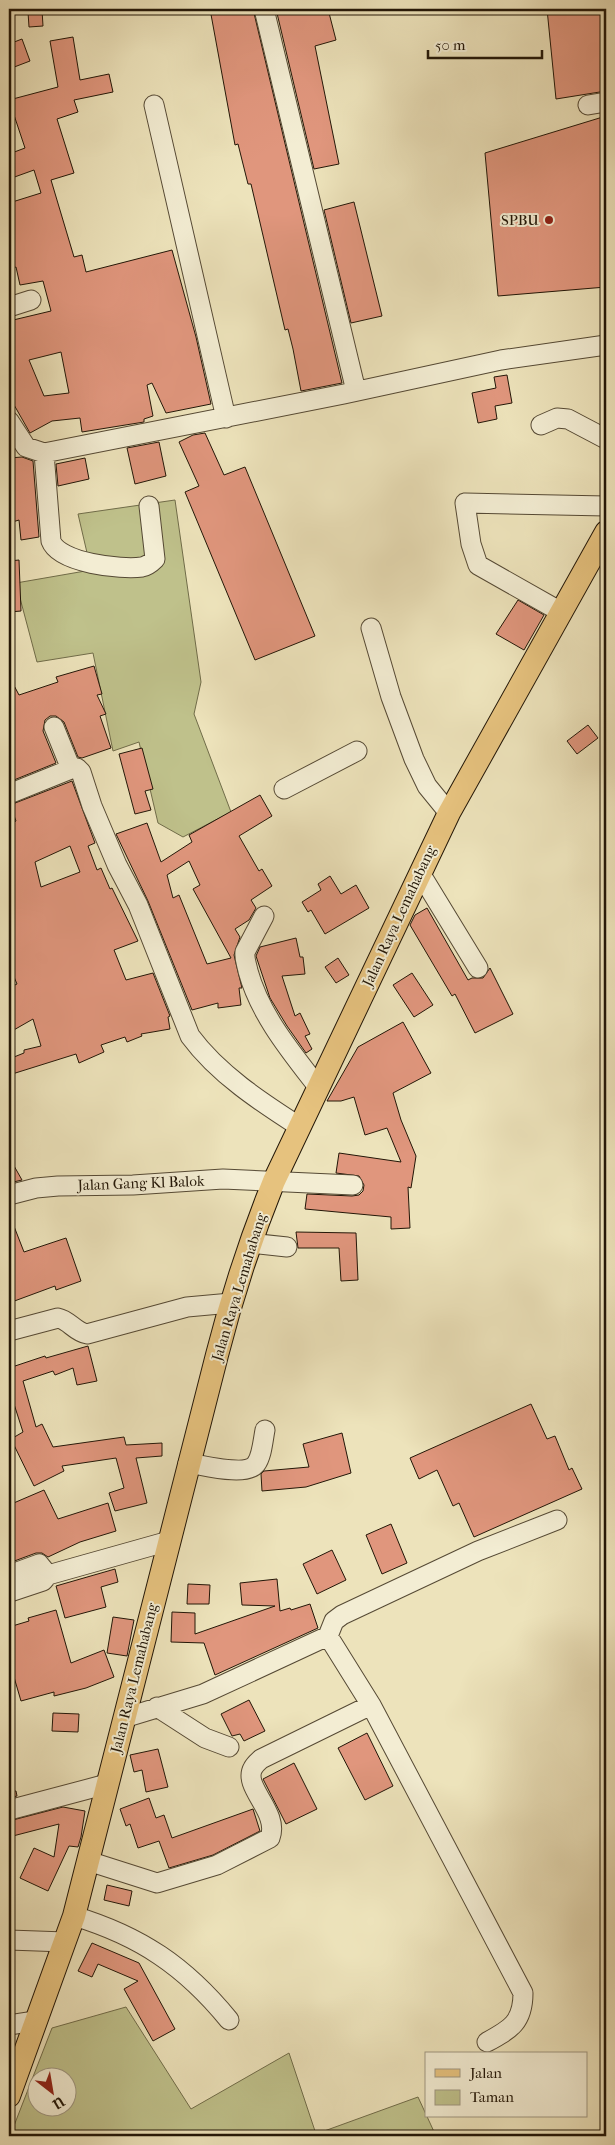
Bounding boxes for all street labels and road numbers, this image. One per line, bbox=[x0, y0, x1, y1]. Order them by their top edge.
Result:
street label: Jalan Raya Lemahabang bbox=[358, 842, 440, 990]
street label: Jalan Gang Kl Balok bbox=[76, 1172, 205, 1194]
street label: Jalan Raya Lemahabang bbox=[208, 1210, 270, 1364]
street label: Jalan Raya Lemahabang bbox=[106, 1600, 162, 1756]

